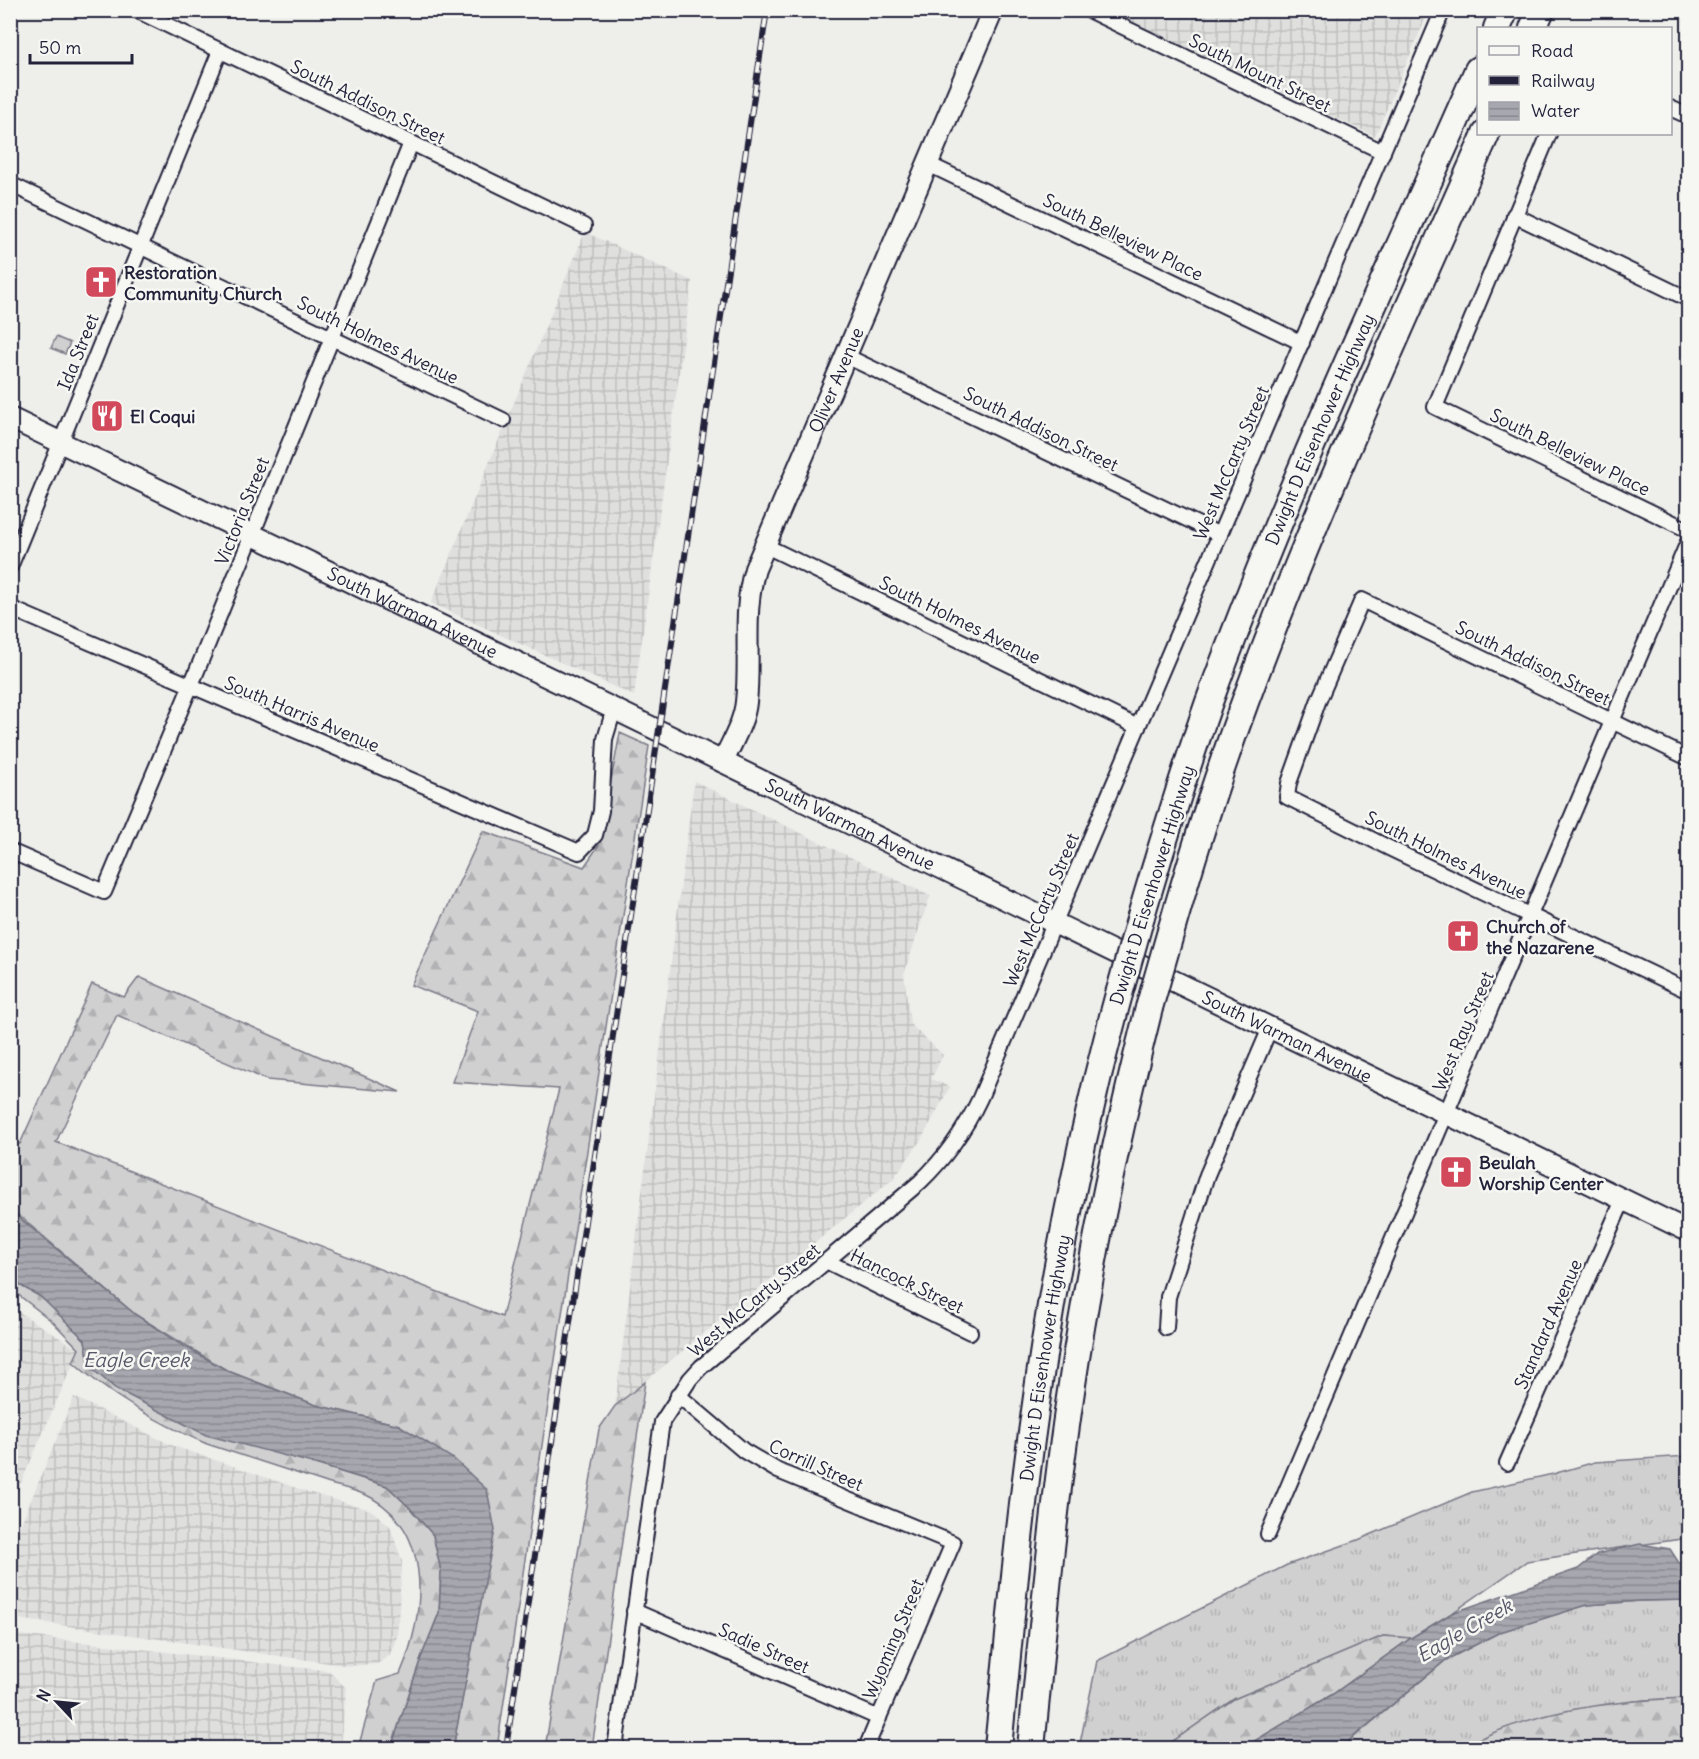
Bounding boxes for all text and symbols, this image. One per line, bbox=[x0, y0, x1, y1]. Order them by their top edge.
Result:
scale bar bbox=[30, 27, 132, 65]
legend bbox=[1477, 27, 1672, 135]
street label: South Mount Street bbox=[1185, 29, 1335, 117]
text: 50 m bbox=[39, 36, 81, 59]
text: Road bbox=[1531, 39, 1574, 62]
street label: South Addison Street bbox=[287, 55, 449, 149]
text: Railway bbox=[1531, 69, 1595, 92]
text: Water bbox=[1531, 99, 1581, 122]
street label: South Belleview Place bbox=[1039, 188, 1207, 286]
place label: Restoration Community Church bbox=[124, 261, 283, 305]
church icon: Restoration Community Church bbox=[83, 264, 119, 300]
street label: South Holmes Avenue bbox=[294, 291, 462, 389]
street label: Ida Street bbox=[52, 310, 104, 394]
street label: Dwight D Eisenhower Highway bbox=[1260, 310, 1379, 548]
street label: Oliver Avenue bbox=[803, 323, 868, 436]
street label: South Addison Street bbox=[960, 382, 1122, 476]
street label: West McCarty Street bbox=[1188, 382, 1274, 544]
restaurant icon: El Coqui bbox=[89, 398, 125, 434]
street label: South Belleview Place bbox=[1486, 403, 1654, 501]
place label: El Coqui bbox=[130, 405, 195, 428]
street label: Victoria Street bbox=[210, 454, 274, 568]
street label: South Warman Avenue bbox=[324, 561, 501, 663]
street label: South Holmes Avenue bbox=[876, 571, 1044, 669]
street label: South Addison Street bbox=[1452, 616, 1614, 710]
street label: South Harris Avenue bbox=[221, 671, 383, 757]
street label: Dwight D Eisenhower Highway bbox=[1105, 762, 1199, 1008]
street label: South Warman Avenue bbox=[761, 773, 939, 875]
street label: South Holmes Avenue bbox=[1362, 806, 1530, 904]
street label: West McCarty Street bbox=[998, 829, 1084, 991]
place label: Church of the Nazarene bbox=[1486, 915, 1595, 959]
church icon: Church of the Nazarene bbox=[1445, 918, 1481, 954]
street label: West Ray Street bbox=[1427, 968, 1499, 1094]
street label: South Warman Avenue bbox=[1199, 985, 1376, 1087]
place label: Beulah Worship Center bbox=[1479, 1151, 1604, 1195]
church icon: Beulah Worship Center bbox=[1438, 1154, 1474, 1190]
street label: Dwight D Eisenhower Highway bbox=[1014, 1232, 1075, 1483]
street label: West McCarty Street bbox=[683, 1238, 825, 1362]
street label: Hancock Street bbox=[846, 1244, 968, 1318]
street label: Standard Avenue bbox=[1509, 1256, 1587, 1392]
water label: Eagle Creek bbox=[83, 1347, 191, 1372]
street label: Corrill Street bbox=[765, 1434, 867, 1496]
street label: Wyoming Street bbox=[857, 1575, 929, 1703]
water label: Eagle Creek bbox=[1412, 1592, 1518, 1667]
street label: Sadie Street bbox=[715, 1618, 813, 1678]
north arrow bbox=[27, 1672, 87, 1732]
text: N bbox=[32, 1686, 55, 1705]

